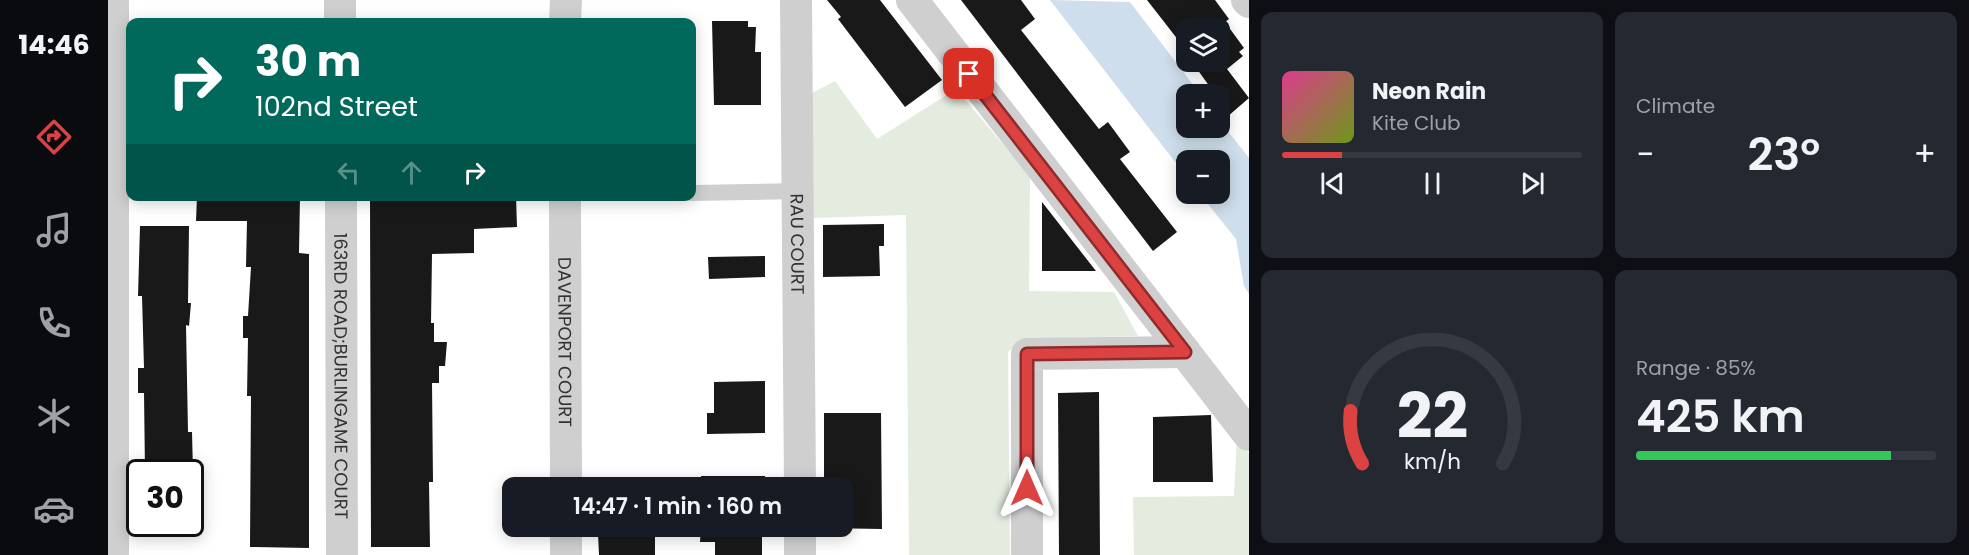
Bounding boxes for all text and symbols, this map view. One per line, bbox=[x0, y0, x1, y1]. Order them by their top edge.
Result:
map controls bbox=[1176, 18, 1230, 204]
button: layers bbox=[1176, 18, 1230, 72]
text: 14:46 bbox=[18, 26, 90, 63]
text: 30 m bbox=[255, 32, 361, 91]
icon: right bbox=[156, 42, 234, 120]
pin bbox=[943, 48, 994, 99]
icon: arrive bbox=[952, 57, 985, 90]
text: Neon Rain bbox=[1372, 76, 1486, 107]
button: + bbox=[1176, 84, 1230, 138]
text: 102nd Street bbox=[255, 88, 418, 125]
text: Climate bbox=[1636, 92, 1715, 120]
text: Kite Club bbox=[1372, 109, 1461, 137]
icon: directions bbox=[33, 116, 75, 158]
text: 23° bbox=[1747, 123, 1820, 186]
text: − bbox=[1636, 131, 1654, 178]
text: + bbox=[1913, 131, 1936, 178]
button: − bbox=[1176, 150, 1230, 204]
icon: left bbox=[332, 156, 365, 189]
icon: ahead bbox=[395, 156, 428, 189]
icon: right bbox=[458, 156, 491, 189]
icon: previous bbox=[1316, 167, 1349, 200]
icon: pause bbox=[1416, 167, 1449, 200]
icon: next bbox=[1516, 167, 1549, 200]
street label: RAU COURT bbox=[785, 193, 811, 295]
icon: music bbox=[33, 209, 75, 251]
street label: 163RD ROAD;BURLINGAME COURT bbox=[329, 233, 354, 520]
street label: DAVENPORT COURT bbox=[553, 257, 578, 427]
icon: phone bbox=[33, 302, 75, 344]
text: Range · 85% bbox=[1636, 354, 1756, 382]
text: 22 bbox=[1396, 372, 1468, 460]
text: 425 km bbox=[1636, 385, 1805, 448]
icon: climate bbox=[33, 395, 75, 437]
text: km/h bbox=[1403, 446, 1461, 477]
position arrow bbox=[995, 456, 1059, 520]
speed limit sign: 30 bbox=[126, 459, 204, 537]
icon: car bbox=[33, 488, 75, 530]
text: 14:47 · 1 min · 160 m bbox=[573, 491, 782, 522]

